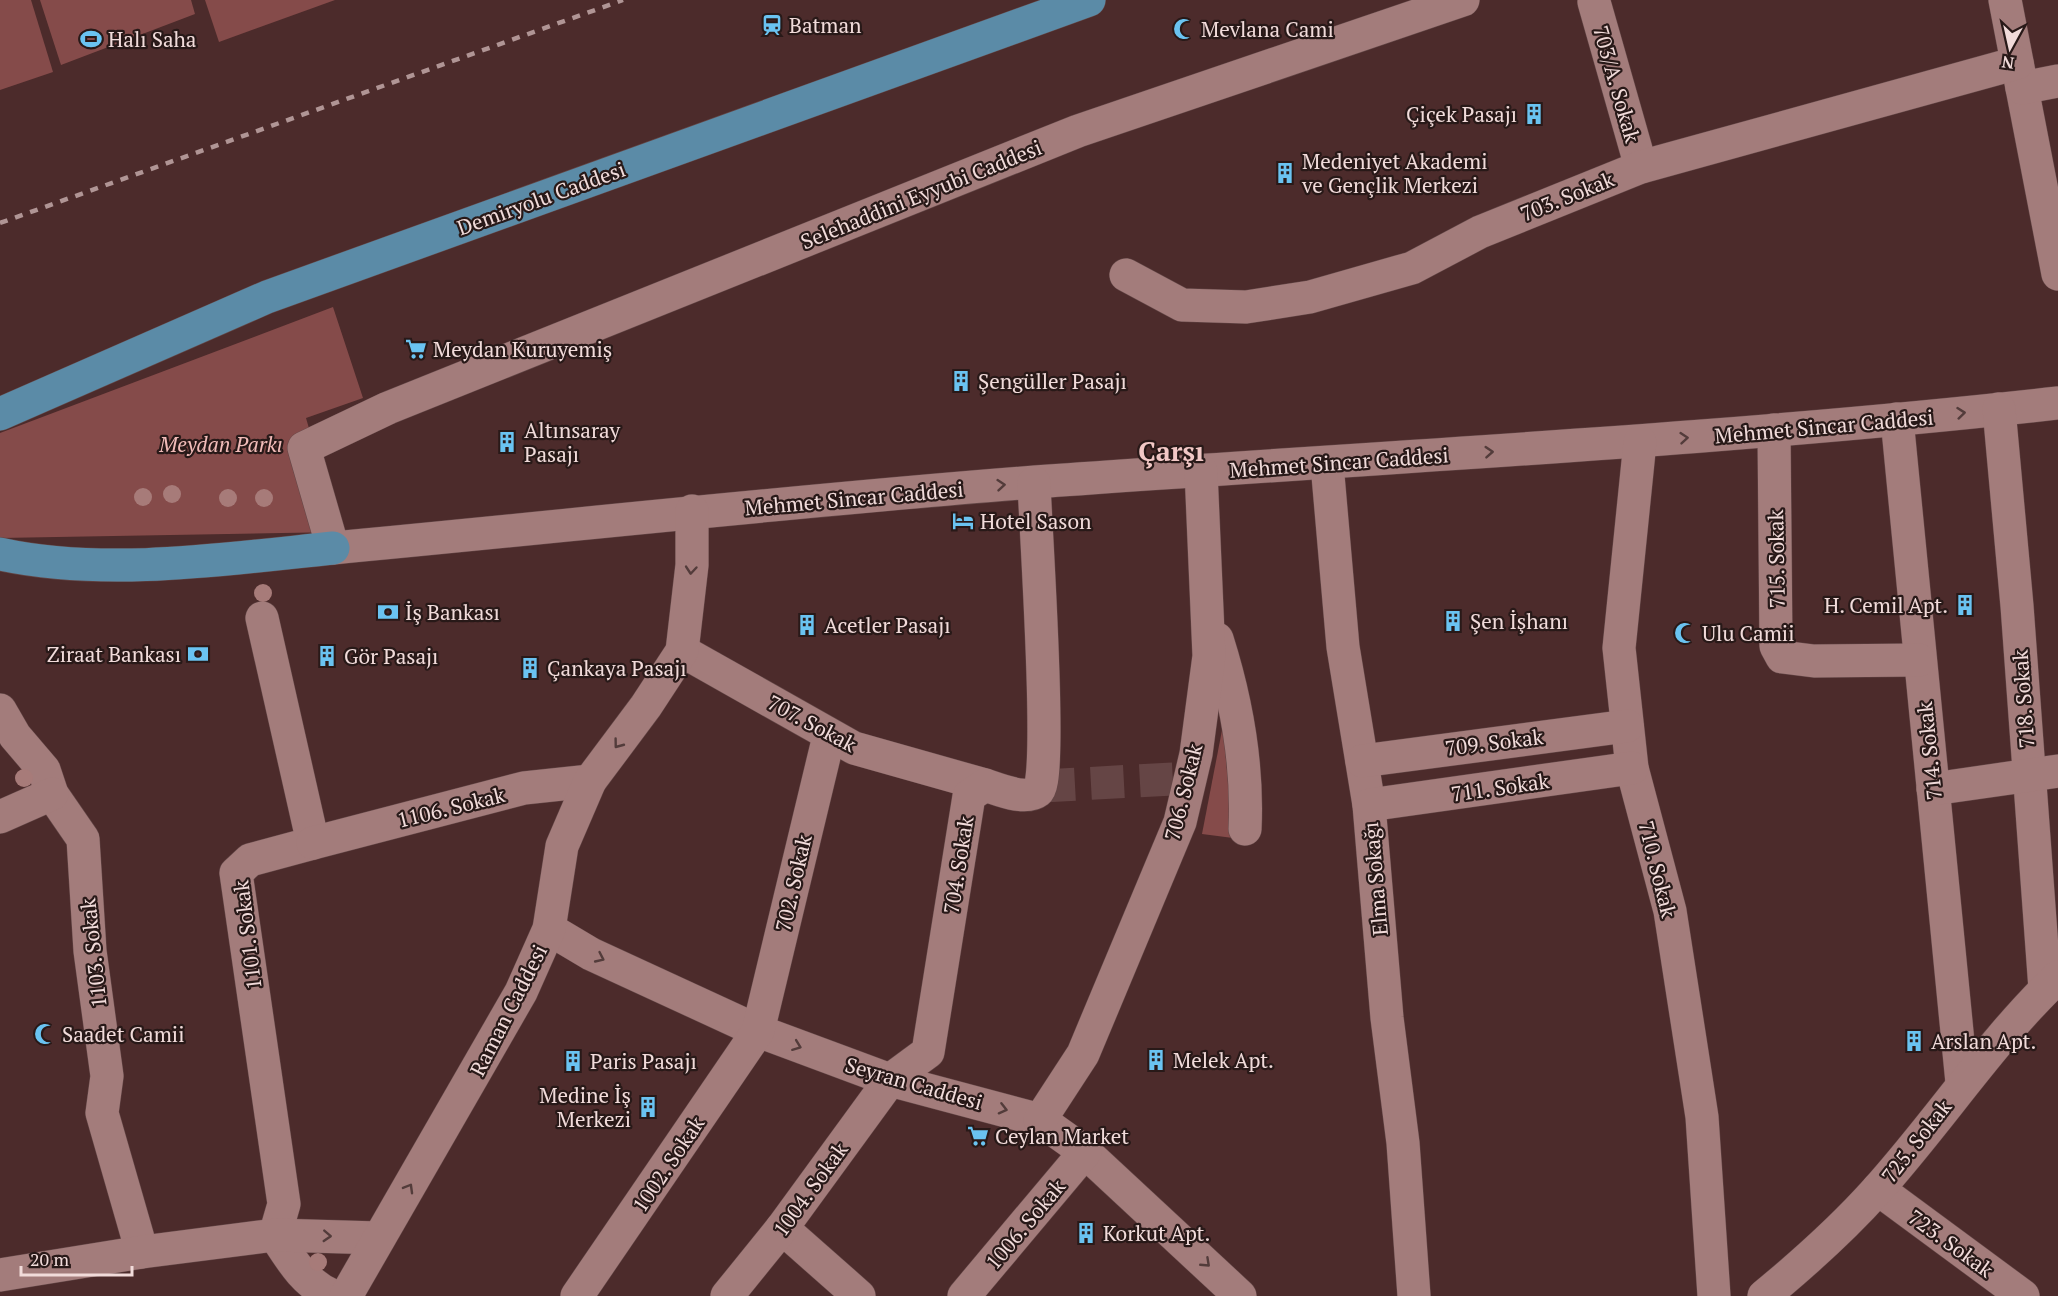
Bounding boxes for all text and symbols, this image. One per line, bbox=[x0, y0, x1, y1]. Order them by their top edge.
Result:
place label: Batman bbox=[789, 11, 862, 39]
station icon: Batman bbox=[760, 13, 784, 37]
place label: Mevlana Cami bbox=[1201, 15, 1334, 43]
mosque icon: Mevlana Cami bbox=[1172, 17, 1196, 41]
north arrow bbox=[1980, 18, 2040, 78]
street label: 703/A. Sokak bbox=[1587, 22, 1647, 146]
place label: Halı Saha bbox=[108, 25, 197, 53]
sports icon: Halı Saha bbox=[79, 27, 103, 51]
text: N bbox=[2000, 51, 2015, 75]
place label: Çiçek Pasajı bbox=[1406, 100, 1517, 128]
building icon: Çiçek Pasajı bbox=[1522, 102, 1546, 126]
street label: Selehaddini Eyyubi Caddesi bbox=[796, 133, 1046, 255]
place label: Medeniyet Akademi ve Gençlik Merkezi bbox=[1301, 147, 1488, 199]
street label: Demiryolu Caddesi bbox=[453, 155, 629, 241]
building icon: Medeniyet Akademi ve Gençlik Merkezi bbox=[1273, 161, 1297, 185]
street label: 703. Sokak bbox=[1516, 164, 1618, 227]
place label: Meydan Kuruyemiş bbox=[433, 335, 612, 363]
supermarket icon: Meydan Kuruyemiş bbox=[404, 337, 428, 361]
place label: Şengüller Pasajı bbox=[978, 367, 1127, 395]
building icon: Şengüller Pasajı bbox=[949, 369, 973, 393]
street label: Mehmet Sincar Caddesi bbox=[1713, 402, 1935, 450]
one-way arrow bbox=[1957, 407, 1966, 420]
place label: Altınsaray Pasajı bbox=[524, 416, 621, 468]
park label: Meydan Parkı bbox=[158, 430, 283, 458]
building icon: Altınsaray Pasajı bbox=[495, 430, 519, 454]
one-way arrow bbox=[1679, 432, 1688, 445]
district label: Çarşı bbox=[1138, 433, 1204, 469]
street label: Mehmet Sincar Caddesi bbox=[1228, 440, 1450, 484]
one-way arrow bbox=[1485, 446, 1494, 459]
street label: Mehmet Sincar Caddesi bbox=[743, 474, 965, 522]
one-way arrow bbox=[997, 479, 1006, 492]
place label: Hotel Sason bbox=[980, 507, 1092, 535]
hotel icon: Hotel Sason bbox=[951, 509, 975, 533]
street label: 715. Sokak bbox=[1761, 509, 1791, 609]
one-way arrow bbox=[685, 565, 698, 574]
place label: H. Cemil Apt. bbox=[1824, 591, 1948, 619]
building icon: H. Cemil Apt. bbox=[1953, 593, 1977, 617]
place label: İş Bankası bbox=[405, 598, 500, 626]
bank icon: İş Bankası bbox=[376, 600, 400, 624]
place label: Şen İşhanı bbox=[1470, 607, 1568, 635]
building icon: Şen İşhanı bbox=[1441, 609, 1465, 633]
place label: Acetler Pasajı bbox=[824, 611, 951, 639]
building icon: Acetler Pasajı bbox=[795, 613, 819, 637]
place label: Ulu Camii bbox=[1702, 619, 1794, 647]
mosque icon: Ulu Camii bbox=[1673, 621, 1697, 645]
place label: Ziraat Bankası bbox=[47, 640, 181, 668]
bank icon: Ziraat Bankası bbox=[186, 642, 210, 666]
place label: Gör Pasajı bbox=[344, 642, 438, 670]
building icon: Gör Pasajı bbox=[315, 644, 339, 668]
street label: 718. Sokak bbox=[2006, 649, 2040, 749]
place label: Çankaya Pasajı bbox=[547, 654, 687, 682]
building icon: Çankaya Pasajı bbox=[518, 656, 542, 680]
street label: 707. Sokak bbox=[763, 688, 861, 758]
street label: 714. Sokak bbox=[1910, 700, 1948, 802]
street label: 709. Sokak bbox=[1443, 722, 1545, 762]
one-way arrow bbox=[614, 738, 625, 749]
street label: 706. Sokak bbox=[1157, 741, 1209, 843]
street label: 711. Sokak bbox=[1449, 766, 1551, 808]
street label: 1106. Sokak bbox=[394, 780, 508, 834]
street label: 704. Sokak bbox=[936, 814, 980, 916]
street label: 710. Sokak bbox=[1632, 818, 1684, 920]
street label: Elma Sokağı bbox=[1356, 821, 1394, 937]
street label: 702. Sokak bbox=[768, 832, 818, 934]
street label: 1101. Sokak bbox=[226, 879, 268, 991]
street label: 1103. Sokak bbox=[73, 897, 113, 1009]
street label: Raman Caddesi bbox=[463, 940, 553, 1080]
one-way arrow bbox=[593, 950, 604, 962]
place label: Saadet Camii bbox=[62, 1020, 184, 1048]
mosque icon: Saadet Camii bbox=[33, 1022, 57, 1046]
place label: Arslan Apt. bbox=[1931, 1027, 2036, 1055]
building icon: Arslan Apt. bbox=[1902, 1029, 1926, 1053]
one-way arrow bbox=[791, 1038, 802, 1051]
place label: Melek Apt. bbox=[1173, 1046, 1274, 1074]
place label: Paris Pasajı bbox=[590, 1047, 697, 1075]
building icon: Melek Apt. bbox=[1144, 1048, 1168, 1072]
building icon: Paris Pasajı bbox=[561, 1049, 585, 1073]
street label: Seyran Caddesi bbox=[842, 1050, 986, 1116]
place label: Medine İş Merkezi bbox=[539, 1081, 631, 1133]
street label: 725. Sokak bbox=[1875, 1093, 1958, 1189]
building icon: Medine İş Merkezi bbox=[636, 1095, 660, 1119]
one-way arrow bbox=[998, 1102, 1008, 1115]
street label: 1002. Sokak bbox=[626, 1110, 710, 1217]
place label: Ceylan Market bbox=[995, 1122, 1129, 1150]
supermarket icon: Ceylan Market bbox=[966, 1124, 990, 1148]
street label: 1004. Sokak bbox=[766, 1136, 854, 1242]
street label: 1006. Sokak bbox=[979, 1173, 1071, 1275]
one-way arrow bbox=[401, 1184, 413, 1194]
street label: 723. Sokak bbox=[1903, 1203, 1999, 1283]
place label: Korkut Apt. bbox=[1103, 1219, 1210, 1247]
building icon: Korkut Apt. bbox=[1074, 1221, 1098, 1245]
one-way arrow bbox=[323, 1229, 332, 1242]
scale bar bbox=[21, 1239, 132, 1277]
text: 20 m bbox=[30, 1247, 70, 1271]
one-way arrow bbox=[1199, 1256, 1209, 1267]

